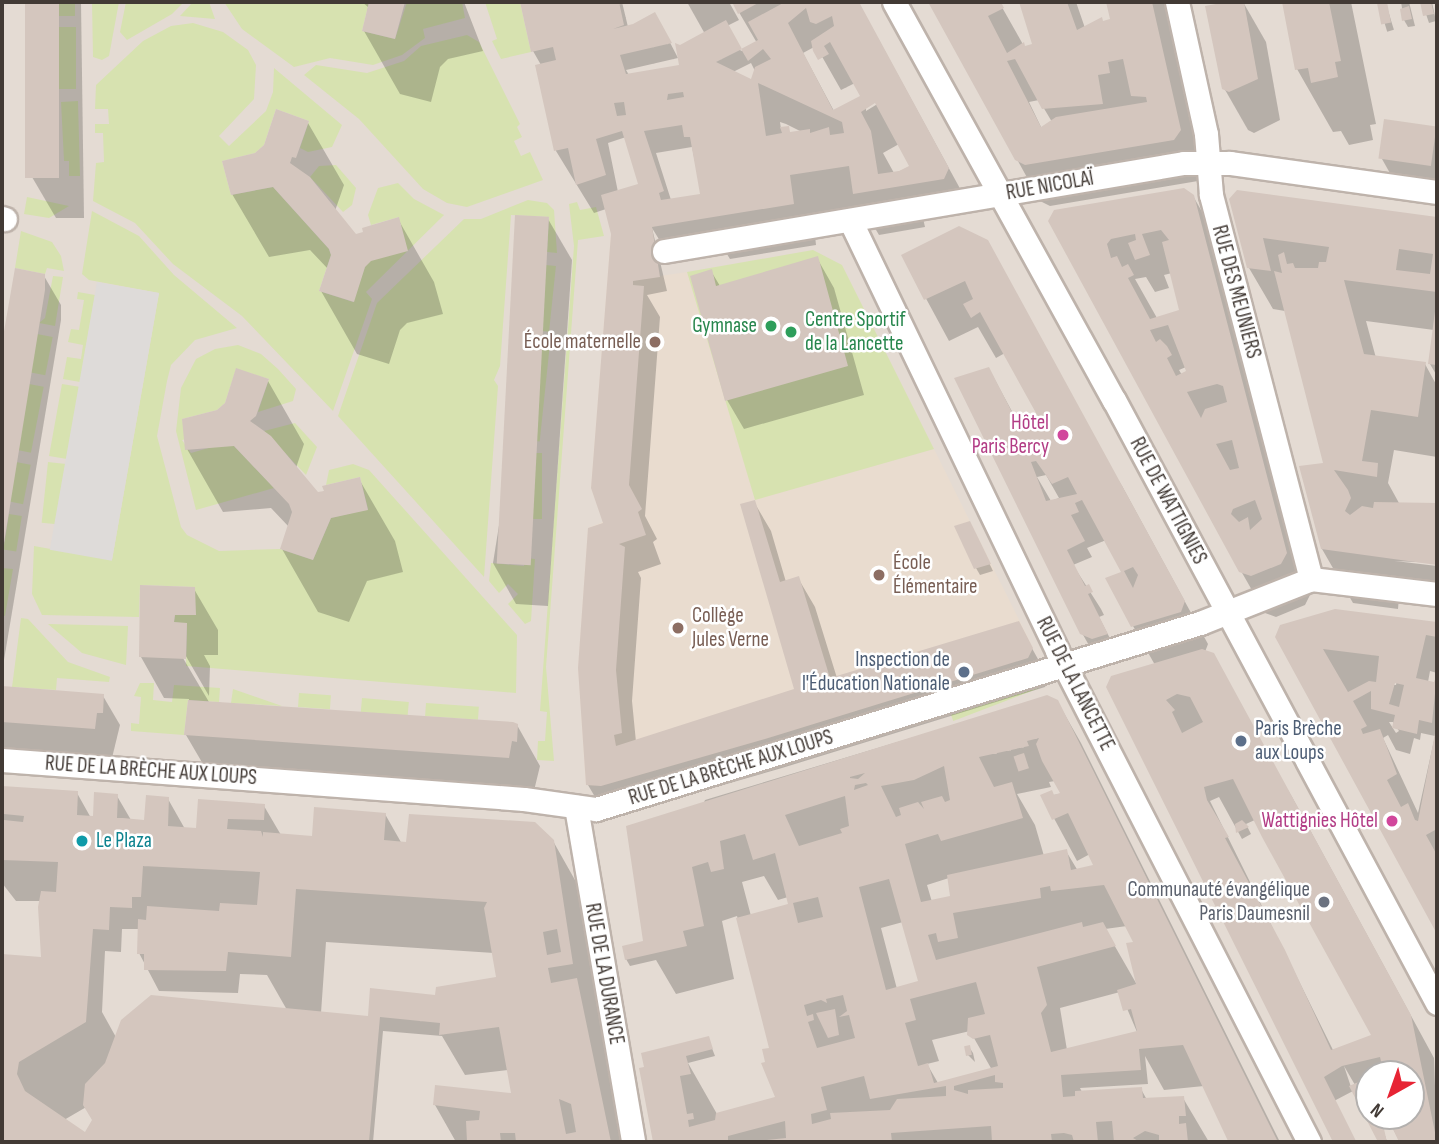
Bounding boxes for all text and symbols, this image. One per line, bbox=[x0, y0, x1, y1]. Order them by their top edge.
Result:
street label: RUE NICOLAÏ bbox=[1004, 166, 1096, 206]
street label: RUE DES MEUNIERS bbox=[1206, 223, 1266, 361]
place label: Centre Sportif de la Lancette bbox=[805, 307, 906, 357]
place label: Gymnase bbox=[692, 313, 757, 339]
marker: Gymnase bbox=[763, 318, 779, 334]
marker: Centre Sportif de la Lancette bbox=[783, 324, 799, 340]
place label: École maternelle bbox=[524, 329, 641, 355]
marker: École maternelle bbox=[647, 334, 663, 350]
place label: Hôtel Paris Bercy bbox=[972, 410, 1049, 460]
marker: Hôtel Paris Bercy bbox=[1055, 427, 1071, 443]
street label: RUE DE WATTIGNIES bbox=[1124, 433, 1212, 569]
place label: École Élémentaire bbox=[893, 550, 977, 600]
marker: École Élémentaire bbox=[871, 567, 887, 583]
place label: Collège Jules Verne bbox=[692, 603, 769, 653]
street label: RUE DE LA LANCETTE bbox=[1030, 613, 1120, 755]
marker: Collège Jules Verne bbox=[670, 620, 686, 636]
place label: Inspection de l'Éducation Nationale bbox=[802, 647, 950, 697]
marker: Inspection de l'Éducation Nationale bbox=[956, 664, 972, 680]
place label: Paris Brèche aux Loups bbox=[1255, 716, 1342, 766]
street label: RUE DE LA BRÈCHE AUX LOUPS bbox=[626, 725, 836, 811]
marker: Paris Brèche aux Loups bbox=[1233, 733, 1249, 749]
street label: RUE DE LA BRÈCHE AUX LOUPS bbox=[44, 751, 258, 791]
place label: Wattignies Hôtel bbox=[1262, 808, 1378, 834]
marker: Wattignies Hôtel bbox=[1384, 813, 1400, 829]
place label: Le Plaza bbox=[96, 828, 152, 854]
marker: Le Plaza bbox=[74, 833, 90, 849]
place label: Communauté évangélique Paris Daumesnil bbox=[1128, 877, 1310, 927]
marker: Communauté évangélique Paris Daumesnil bbox=[1316, 894, 1332, 910]
street label: RUE DE LA DURANCE bbox=[579, 901, 629, 1047]
north arrow bbox=[1355, 1060, 1425, 1130]
text: N bbox=[1366, 1098, 1389, 1122]

